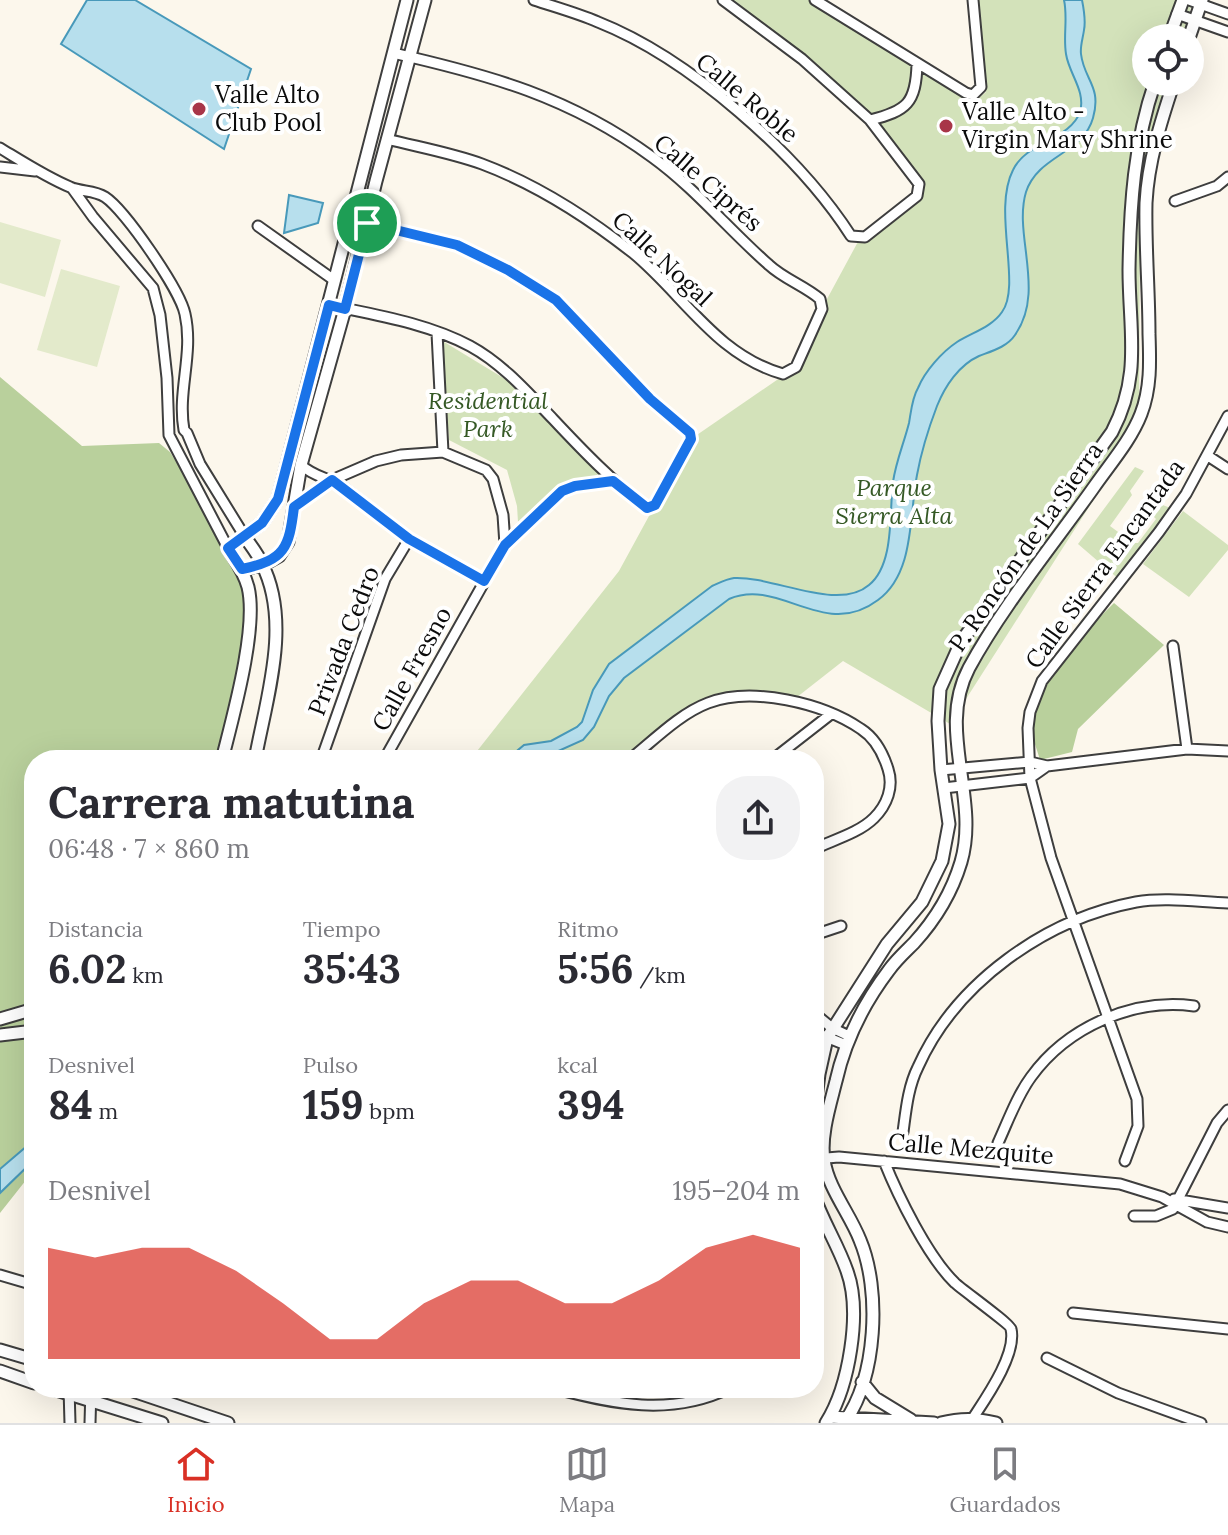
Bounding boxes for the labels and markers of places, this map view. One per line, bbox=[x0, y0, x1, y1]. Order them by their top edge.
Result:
place label: Valle Alto Club Pool bbox=[214, 79, 322, 138]
place label: Valle Alto - Virgin Mary Shrine bbox=[961, 96, 1173, 155]
marker: Valle Alto Club Pool bbox=[190, 100, 208, 118]
marker: Valle Alto - Virgin Mary Shrine bbox=[937, 117, 955, 135]
pin bbox=[333, 189, 401, 257]

